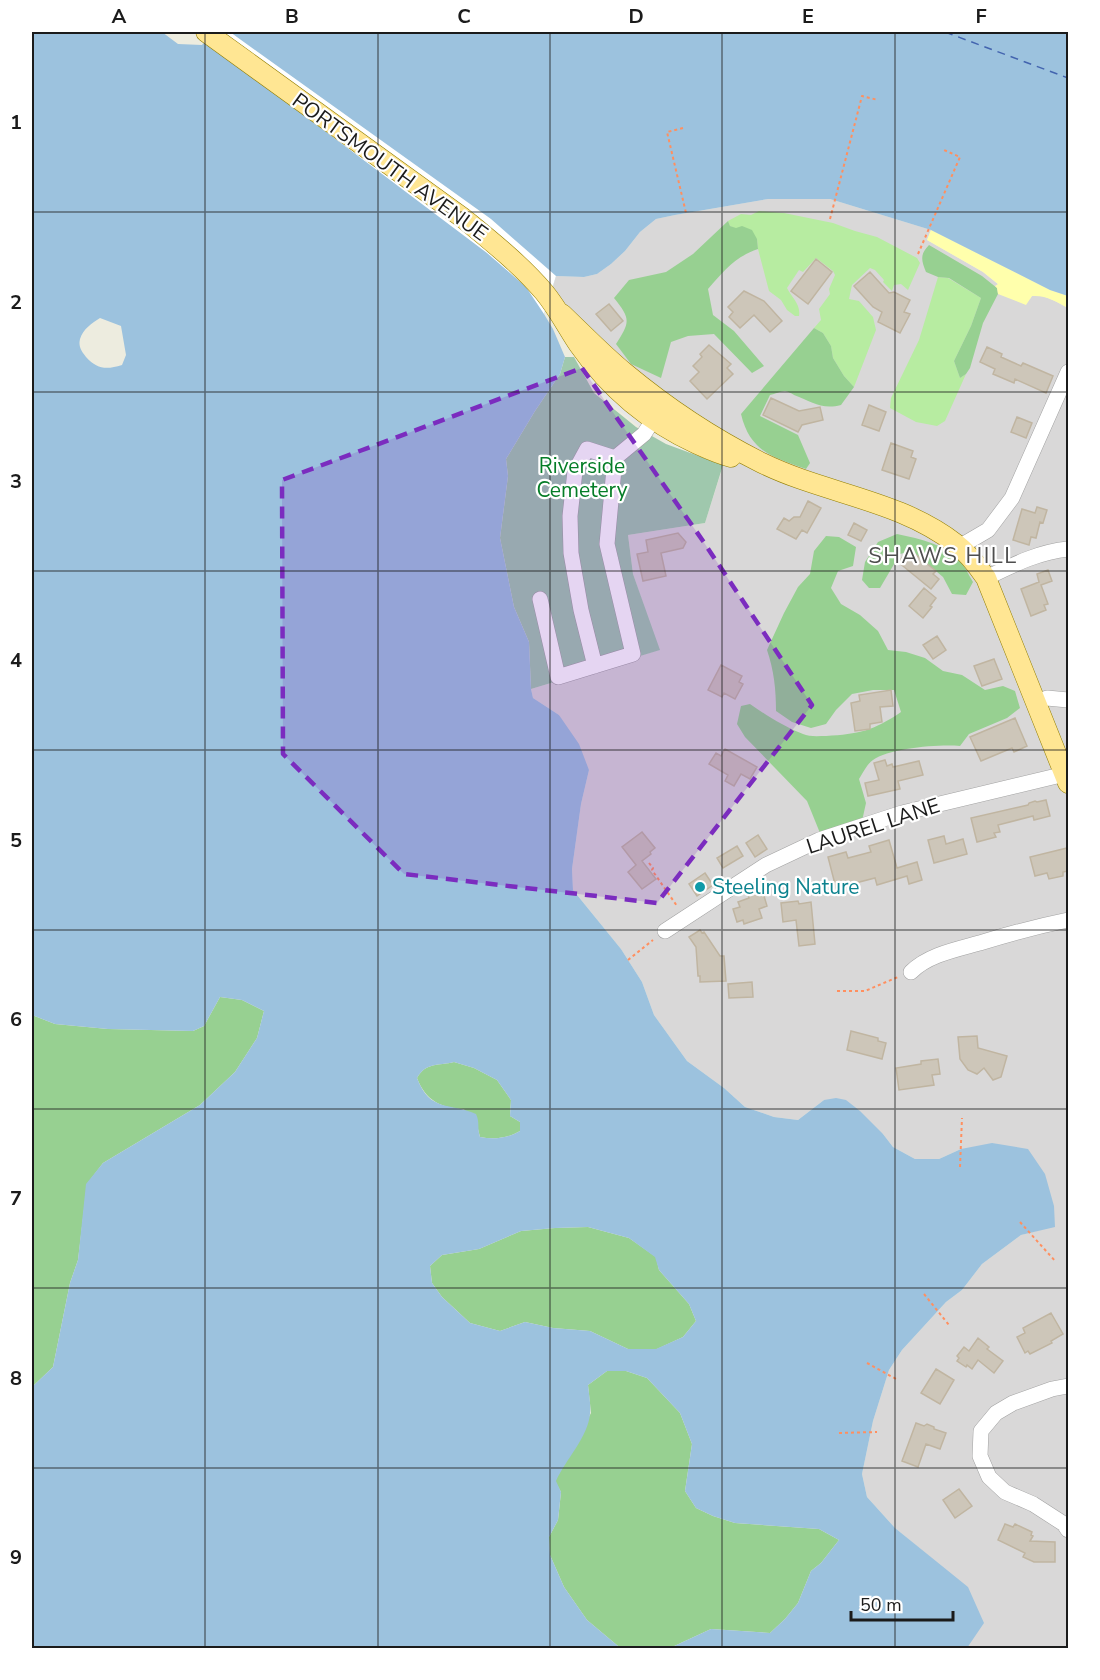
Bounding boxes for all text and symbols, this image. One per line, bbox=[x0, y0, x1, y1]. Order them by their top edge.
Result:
text: A bbox=[112, 3, 127, 30]
text: B bbox=[285, 3, 299, 30]
text: C bbox=[457, 3, 471, 30]
text: D bbox=[628, 3, 644, 30]
text: E bbox=[802, 3, 814, 30]
text: F bbox=[975, 3, 987, 30]
street label: PORTSMOUTH AVENUE bbox=[287, 87, 493, 247]
text: 1 bbox=[10, 109, 22, 136]
text: 2 bbox=[10, 289, 22, 316]
park label: Riverside Cemetery bbox=[536, 452, 628, 504]
text: 3 bbox=[10, 468, 22, 495]
district label: SHAWS HILL bbox=[868, 541, 1018, 571]
text: 4 bbox=[10, 647, 22, 674]
street label: LAUREL LANE bbox=[803, 791, 943, 861]
text: 5 bbox=[10, 827, 22, 854]
place label: Steeling Nature bbox=[712, 873, 860, 901]
marker: Steeling Nature bbox=[693, 880, 707, 894]
text: 6 bbox=[10, 1006, 22, 1033]
text: 7 bbox=[10, 1185, 22, 1212]
text: 8 bbox=[10, 1365, 22, 1392]
text: 9 bbox=[10, 1544, 22, 1571]
scale bar bbox=[851, 1584, 953, 1622]
text: 50 m bbox=[860, 1593, 902, 1617]

